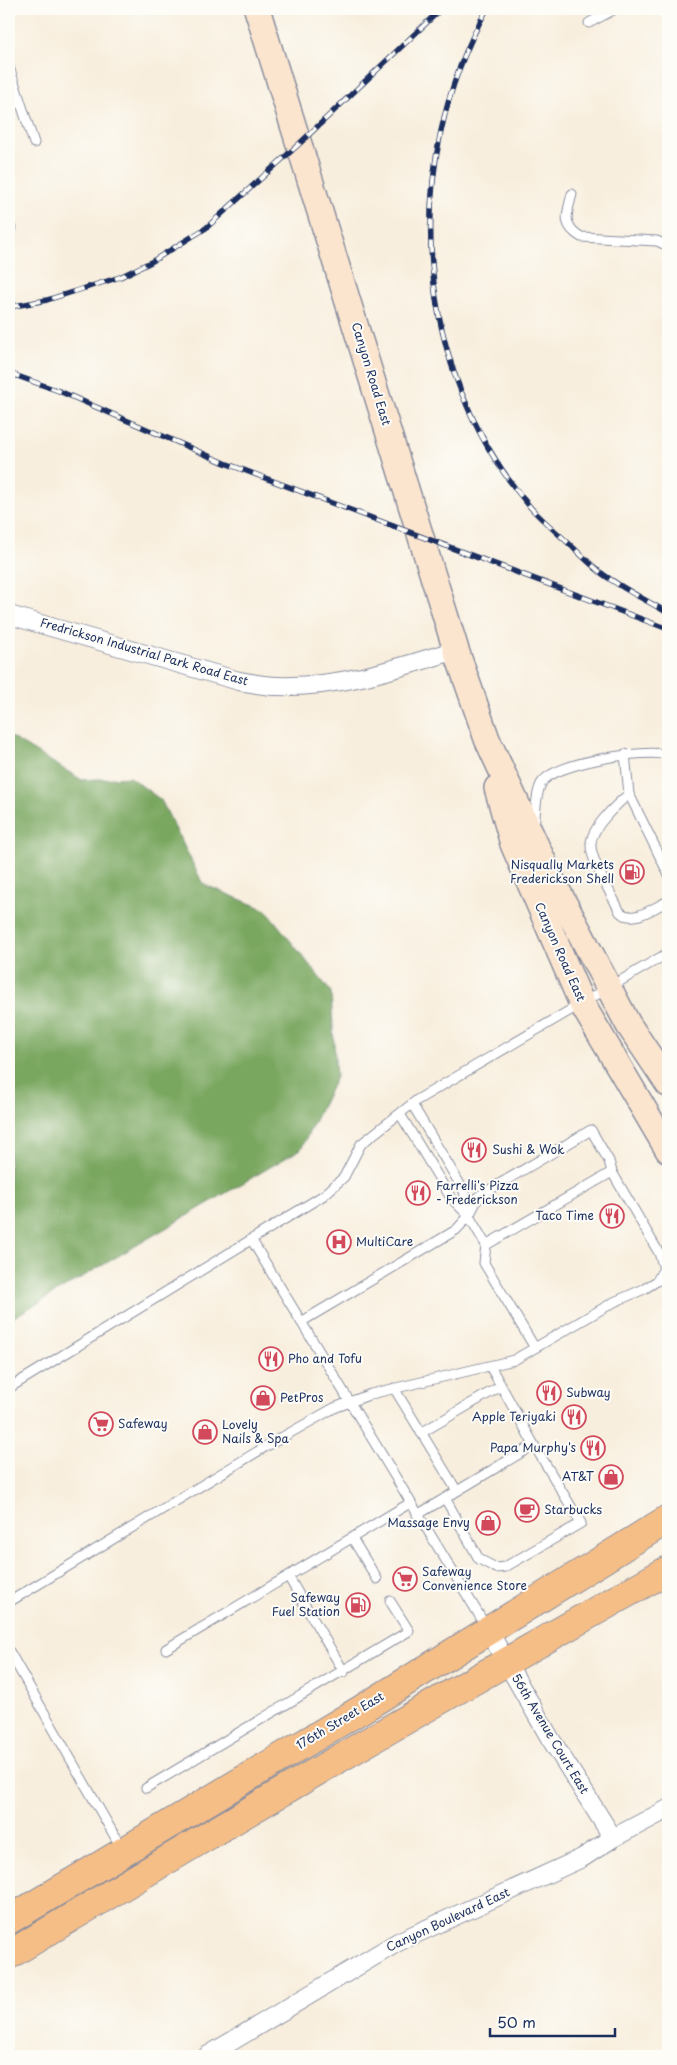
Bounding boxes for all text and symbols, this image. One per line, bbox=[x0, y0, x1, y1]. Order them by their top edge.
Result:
street label: Canyon Road East bbox=[348, 320, 396, 428]
street label: Fredrickson Industrial Park Road East bbox=[38, 613, 251, 689]
place label: Nisqually Markets Frederickson Shell bbox=[510, 855, 614, 887]
fuel station icon: Nisqually Markets Frederickson Shell bbox=[619, 859, 645, 885]
street label: Canyon Road East bbox=[531, 899, 591, 1004]
restaurant icon: Sushi & Wok bbox=[461, 1137, 487, 1163]
place label: Sushi & Wok bbox=[492, 1140, 565, 1158]
place label: Farrelli's Pizza - Frederickson bbox=[436, 1176, 519, 1208]
restaurant icon: Farrelli's Pizza - Frederickson bbox=[405, 1180, 431, 1206]
restaurant icon: Taco Time bbox=[599, 1203, 625, 1229]
place label: Taco Time bbox=[535, 1206, 594, 1224]
hospital icon: MultiCare bbox=[326, 1229, 352, 1255]
place label: MultiCare bbox=[356, 1232, 413, 1250]
restaurant icon: Pho and Tofu bbox=[258, 1346, 284, 1372]
place label: Pho and Tofu bbox=[288, 1349, 362, 1367]
restaurant icon: Subway bbox=[536, 1380, 562, 1406]
place label: Subway bbox=[566, 1383, 611, 1401]
shop icon: PetPros bbox=[250, 1385, 276, 1411]
place label: PetPros bbox=[280, 1388, 324, 1406]
restaurant icon: Apple Teriyaki bbox=[561, 1404, 587, 1430]
place label: Apple Teriyaki bbox=[472, 1407, 556, 1425]
supermarket icon: Safeway bbox=[88, 1411, 114, 1437]
place label: Safeway bbox=[118, 1414, 167, 1432]
place label: Lovely Nails & Spa bbox=[222, 1415, 289, 1447]
shop icon: Lovely Nails & Spa bbox=[192, 1419, 218, 1445]
restaurant icon: Papa Murphy's bbox=[580, 1435, 606, 1461]
place label: Papa Murphy's bbox=[490, 1438, 577, 1456]
shop icon: AT&T bbox=[598, 1464, 624, 1490]
place label: AT&T bbox=[562, 1467, 595, 1485]
cafe icon: Starbucks bbox=[514, 1497, 540, 1523]
place label: Starbucks bbox=[544, 1500, 603, 1518]
shop icon: Massage Envy bbox=[475, 1510, 501, 1536]
place label: Massage Envy bbox=[387, 1513, 470, 1531]
place label: Safeway Convenience Store bbox=[422, 1562, 527, 1594]
supermarket icon: Safeway Convenience Store bbox=[392, 1566, 418, 1592]
place label: Safeway Fuel Station bbox=[272, 1588, 340, 1620]
fuel station icon: Safeway Fuel Station bbox=[345, 1592, 371, 1618]
street label: 56th Avenue Court East bbox=[508, 1670, 594, 1797]
street label: 176th Street East bbox=[292, 1687, 387, 1753]
street label: Canyon Boulevard East bbox=[383, 1882, 512, 1956]
scale bar bbox=[490, 2005, 614, 2037]
text: 50 m bbox=[497, 2010, 536, 2033]

